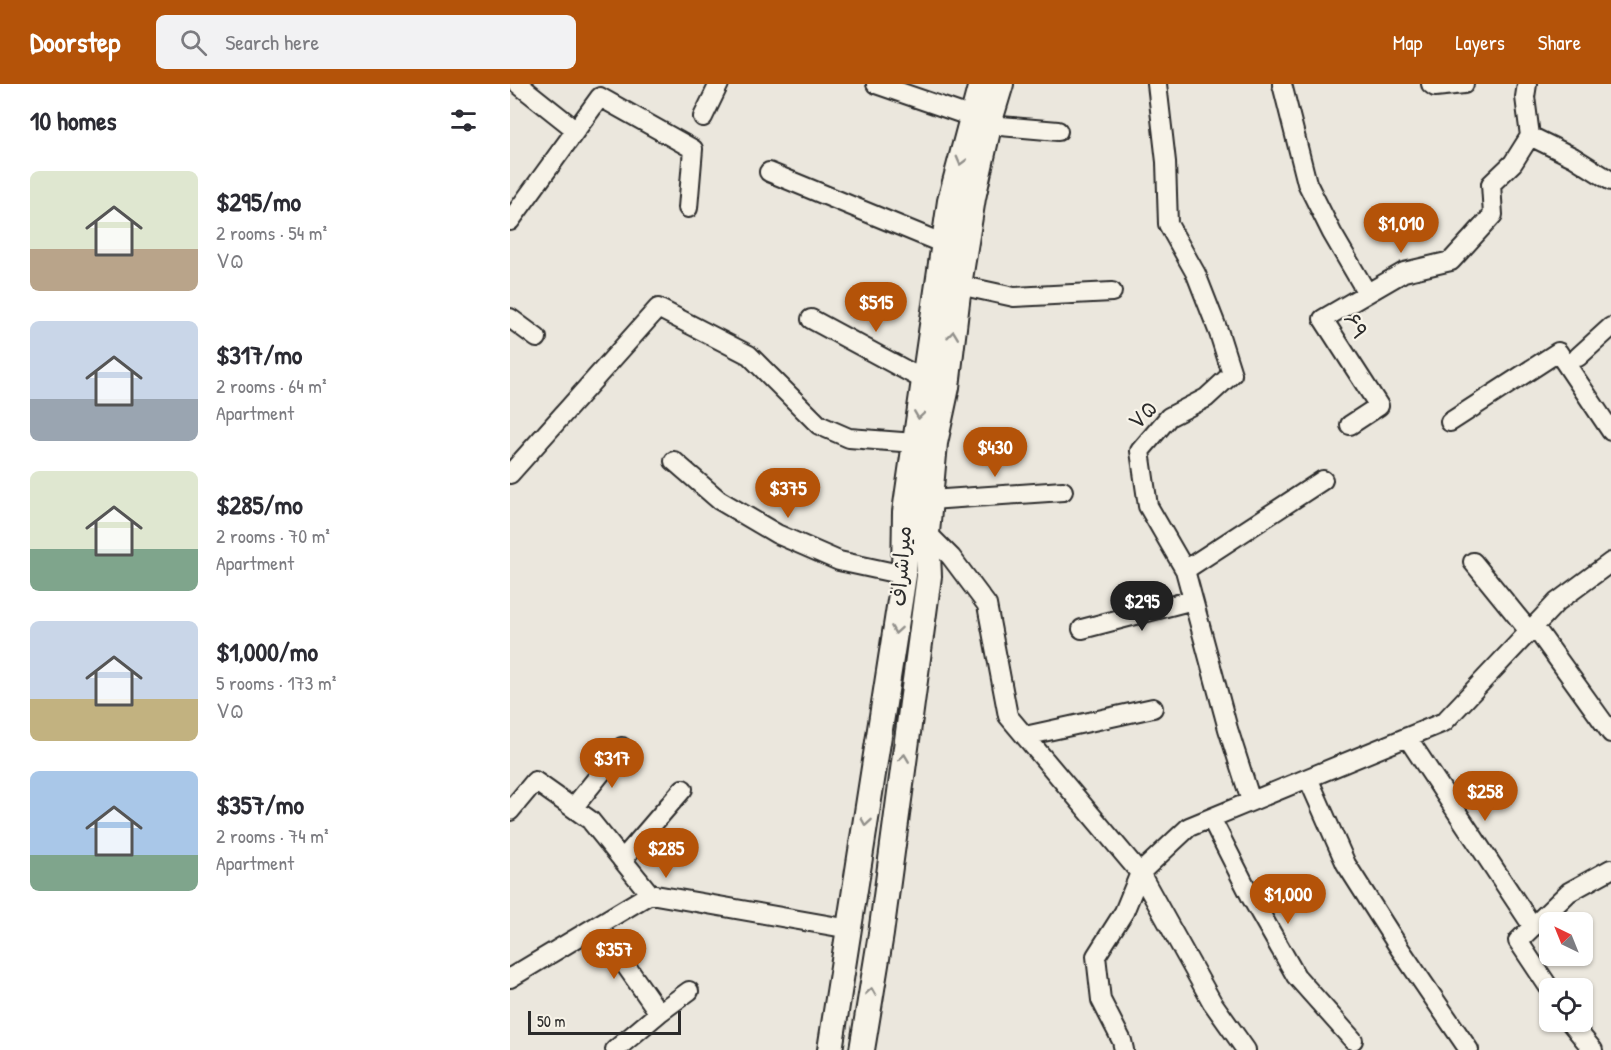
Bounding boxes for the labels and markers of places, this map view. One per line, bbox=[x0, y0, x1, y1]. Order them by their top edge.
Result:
pin: $1,010 bbox=[1352, 203, 1450, 254]
pin: $515 bbox=[840, 282, 912, 333]
pin: $430 bbox=[959, 427, 1031, 478]
pin: $375 bbox=[752, 468, 824, 519]
pin: $295 bbox=[1106, 581, 1178, 632]
pin: $317 bbox=[576, 738, 648, 789]
pin: $258 bbox=[1449, 771, 1521, 822]
pin: $285 bbox=[630, 828, 702, 879]
pin: $1,000 bbox=[1239, 874, 1337, 925]
pin: $357 bbox=[578, 929, 650, 980]

